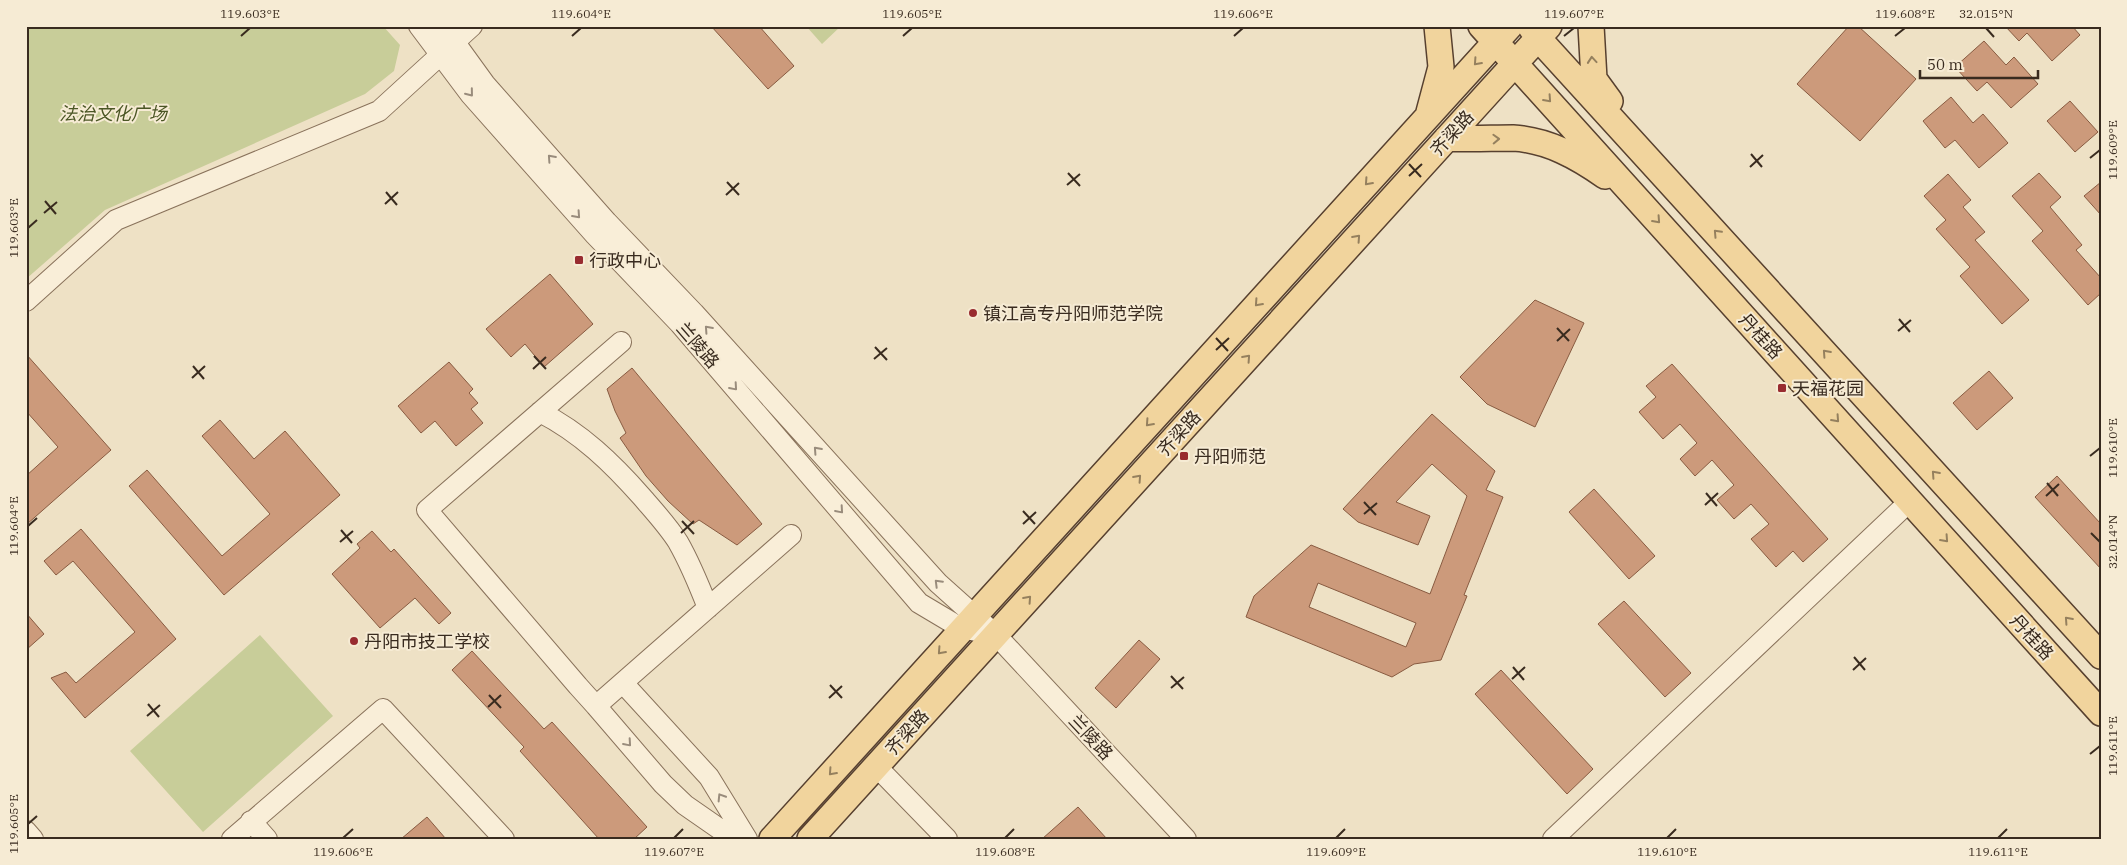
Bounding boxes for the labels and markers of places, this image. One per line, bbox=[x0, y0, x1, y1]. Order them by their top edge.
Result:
place label: 行政中心 bbox=[589, 249, 661, 272]
marker: 行政中心 bbox=[573, 254, 585, 266]
place label: 镇江高专丹阳师范学院 bbox=[983, 302, 1163, 325]
marker: 镇江高专丹阳师范学院 bbox=[967, 307, 979, 319]
place label: 天福花园 bbox=[1792, 377, 1864, 400]
marker: 天福花园 bbox=[1776, 382, 1788, 394]
place label: 丹阳师范 bbox=[1194, 445, 1266, 468]
marker: 丹阳师范 bbox=[1178, 450, 1190, 462]
place label: 丹阳市技工学校 bbox=[364, 630, 490, 653]
marker: 丹阳市技工学校 bbox=[348, 635, 360, 647]

